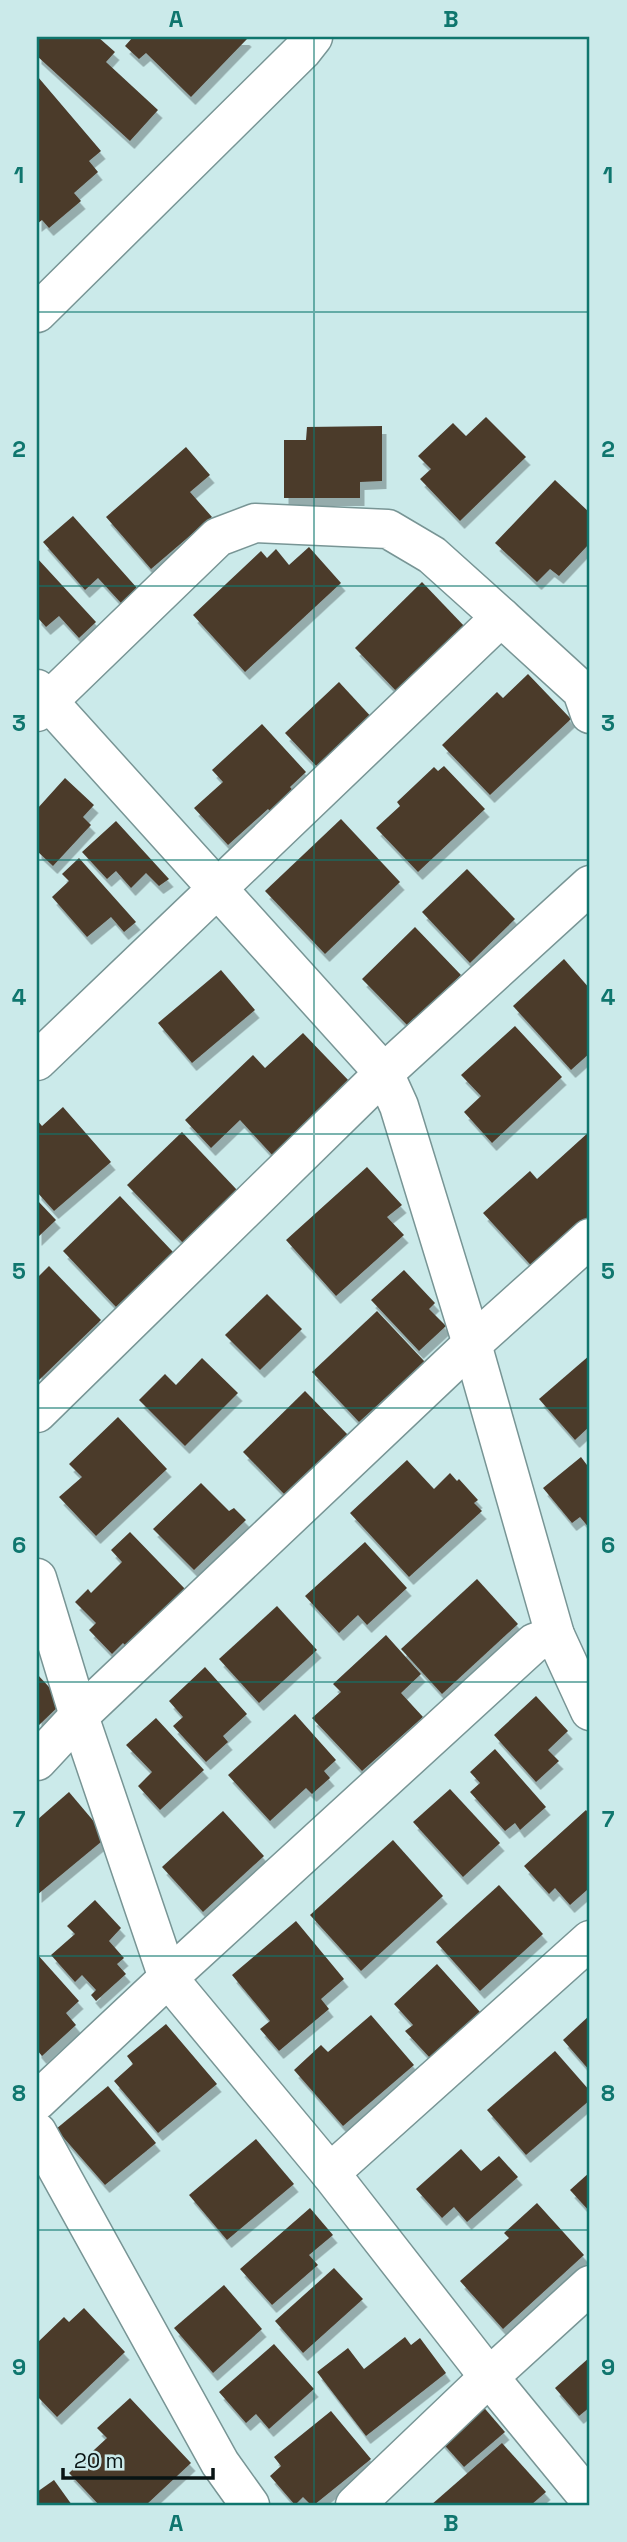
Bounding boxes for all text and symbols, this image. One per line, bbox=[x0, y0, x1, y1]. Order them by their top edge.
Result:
text: A bbox=[169, 4, 184, 34]
text: B bbox=[443, 4, 459, 34]
text: 1 bbox=[14, 160, 24, 190]
text: 1 bbox=[603, 160, 613, 190]
text: 2 bbox=[12, 434, 26, 464]
text: 2 bbox=[601, 434, 615, 464]
text: 3 bbox=[12, 708, 26, 738]
text: 3 bbox=[601, 708, 615, 738]
text: 4 bbox=[12, 982, 27, 1012]
text: 4 bbox=[601, 982, 616, 1012]
text: 5 bbox=[12, 1256, 26, 1286]
text: 5 bbox=[601, 1256, 615, 1286]
text: 6 bbox=[12, 1530, 26, 1560]
text: 6 bbox=[601, 1530, 615, 1560]
text: 7 bbox=[13, 1804, 26, 1834]
text: 7 bbox=[602, 1804, 615, 1834]
text: 8 bbox=[12, 2078, 26, 2108]
text: 8 bbox=[601, 2078, 615, 2108]
text: 9 bbox=[12, 2352, 26, 2382]
text: 9 bbox=[601, 2352, 615, 2382]
scale bar bbox=[63, 2437, 214, 2481]
text: 20 m bbox=[74, 2447, 124, 2474]
text: A bbox=[169, 2508, 184, 2538]
text: B bbox=[443, 2508, 459, 2538]

